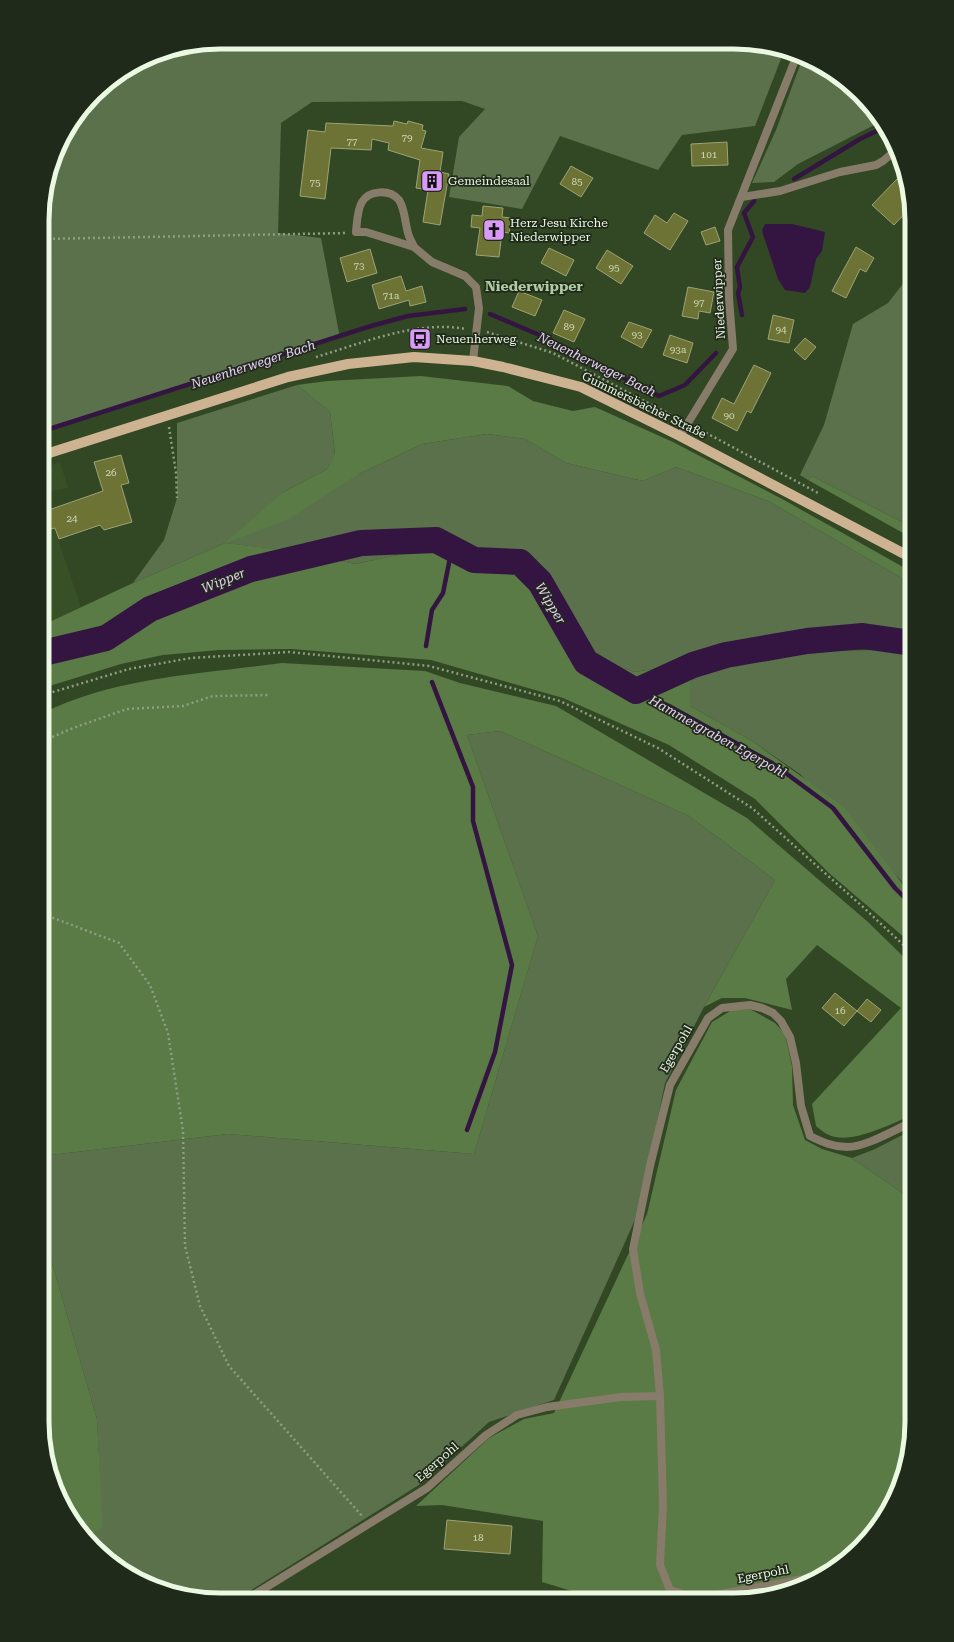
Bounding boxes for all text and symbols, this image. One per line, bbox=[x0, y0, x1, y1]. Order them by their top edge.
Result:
house number: 79 bbox=[401, 132, 413, 143]
house number: 77 bbox=[346, 136, 358, 147]
house number: 101 bbox=[701, 149, 718, 160]
building icon: Gemeindesaal bbox=[419, 168, 445, 194]
place label: Gemeindesaal bbox=[448, 174, 530, 188]
house number: 85 bbox=[571, 176, 583, 187]
house number: 75 bbox=[309, 177, 321, 188]
place label: Herz Jesu Kirche Niederwipper bbox=[510, 216, 608, 244]
church icon: Herz Jesu Kirche Niederwipper bbox=[481, 217, 507, 243]
street label: Niederwipper bbox=[710, 258, 728, 340]
house number: 73 bbox=[353, 260, 365, 271]
house number: 95 bbox=[608, 262, 620, 273]
district label: Niederwipper bbox=[485, 278, 584, 294]
house number: 71a bbox=[383, 290, 400, 301]
house number: 97 bbox=[693, 297, 705, 308]
house number: 89 bbox=[563, 321, 575, 332]
house number: 94 bbox=[775, 324, 787, 335]
bus stop icon: Neuenherweg bbox=[407, 326, 433, 352]
water label: Neuenherweger Bach bbox=[534, 329, 659, 400]
house number: 93 bbox=[631, 329, 643, 340]
place label: Neuenherweg bbox=[436, 332, 516, 346]
water label: Neuenherweger Bach bbox=[188, 337, 317, 392]
house number: 93a bbox=[670, 344, 687, 355]
street label: Gummersbacher Straße bbox=[580, 369, 709, 441]
house number: 90 bbox=[723, 410, 735, 421]
house number: 26 bbox=[105, 467, 117, 478]
house number: 24 bbox=[66, 513, 78, 524]
water label: Wipper bbox=[199, 565, 248, 596]
water label: Wipper bbox=[532, 580, 569, 627]
water label: Hammergraben Egerpohl bbox=[646, 692, 789, 781]
house number: 16 bbox=[834, 1005, 846, 1016]
street label: Egerpohl bbox=[657, 1023, 695, 1075]
street label: Egerpohl bbox=[413, 1439, 462, 1484]
house number: 18 bbox=[472, 1532, 484, 1543]
street label: Egerpohl bbox=[736, 1562, 790, 1586]

